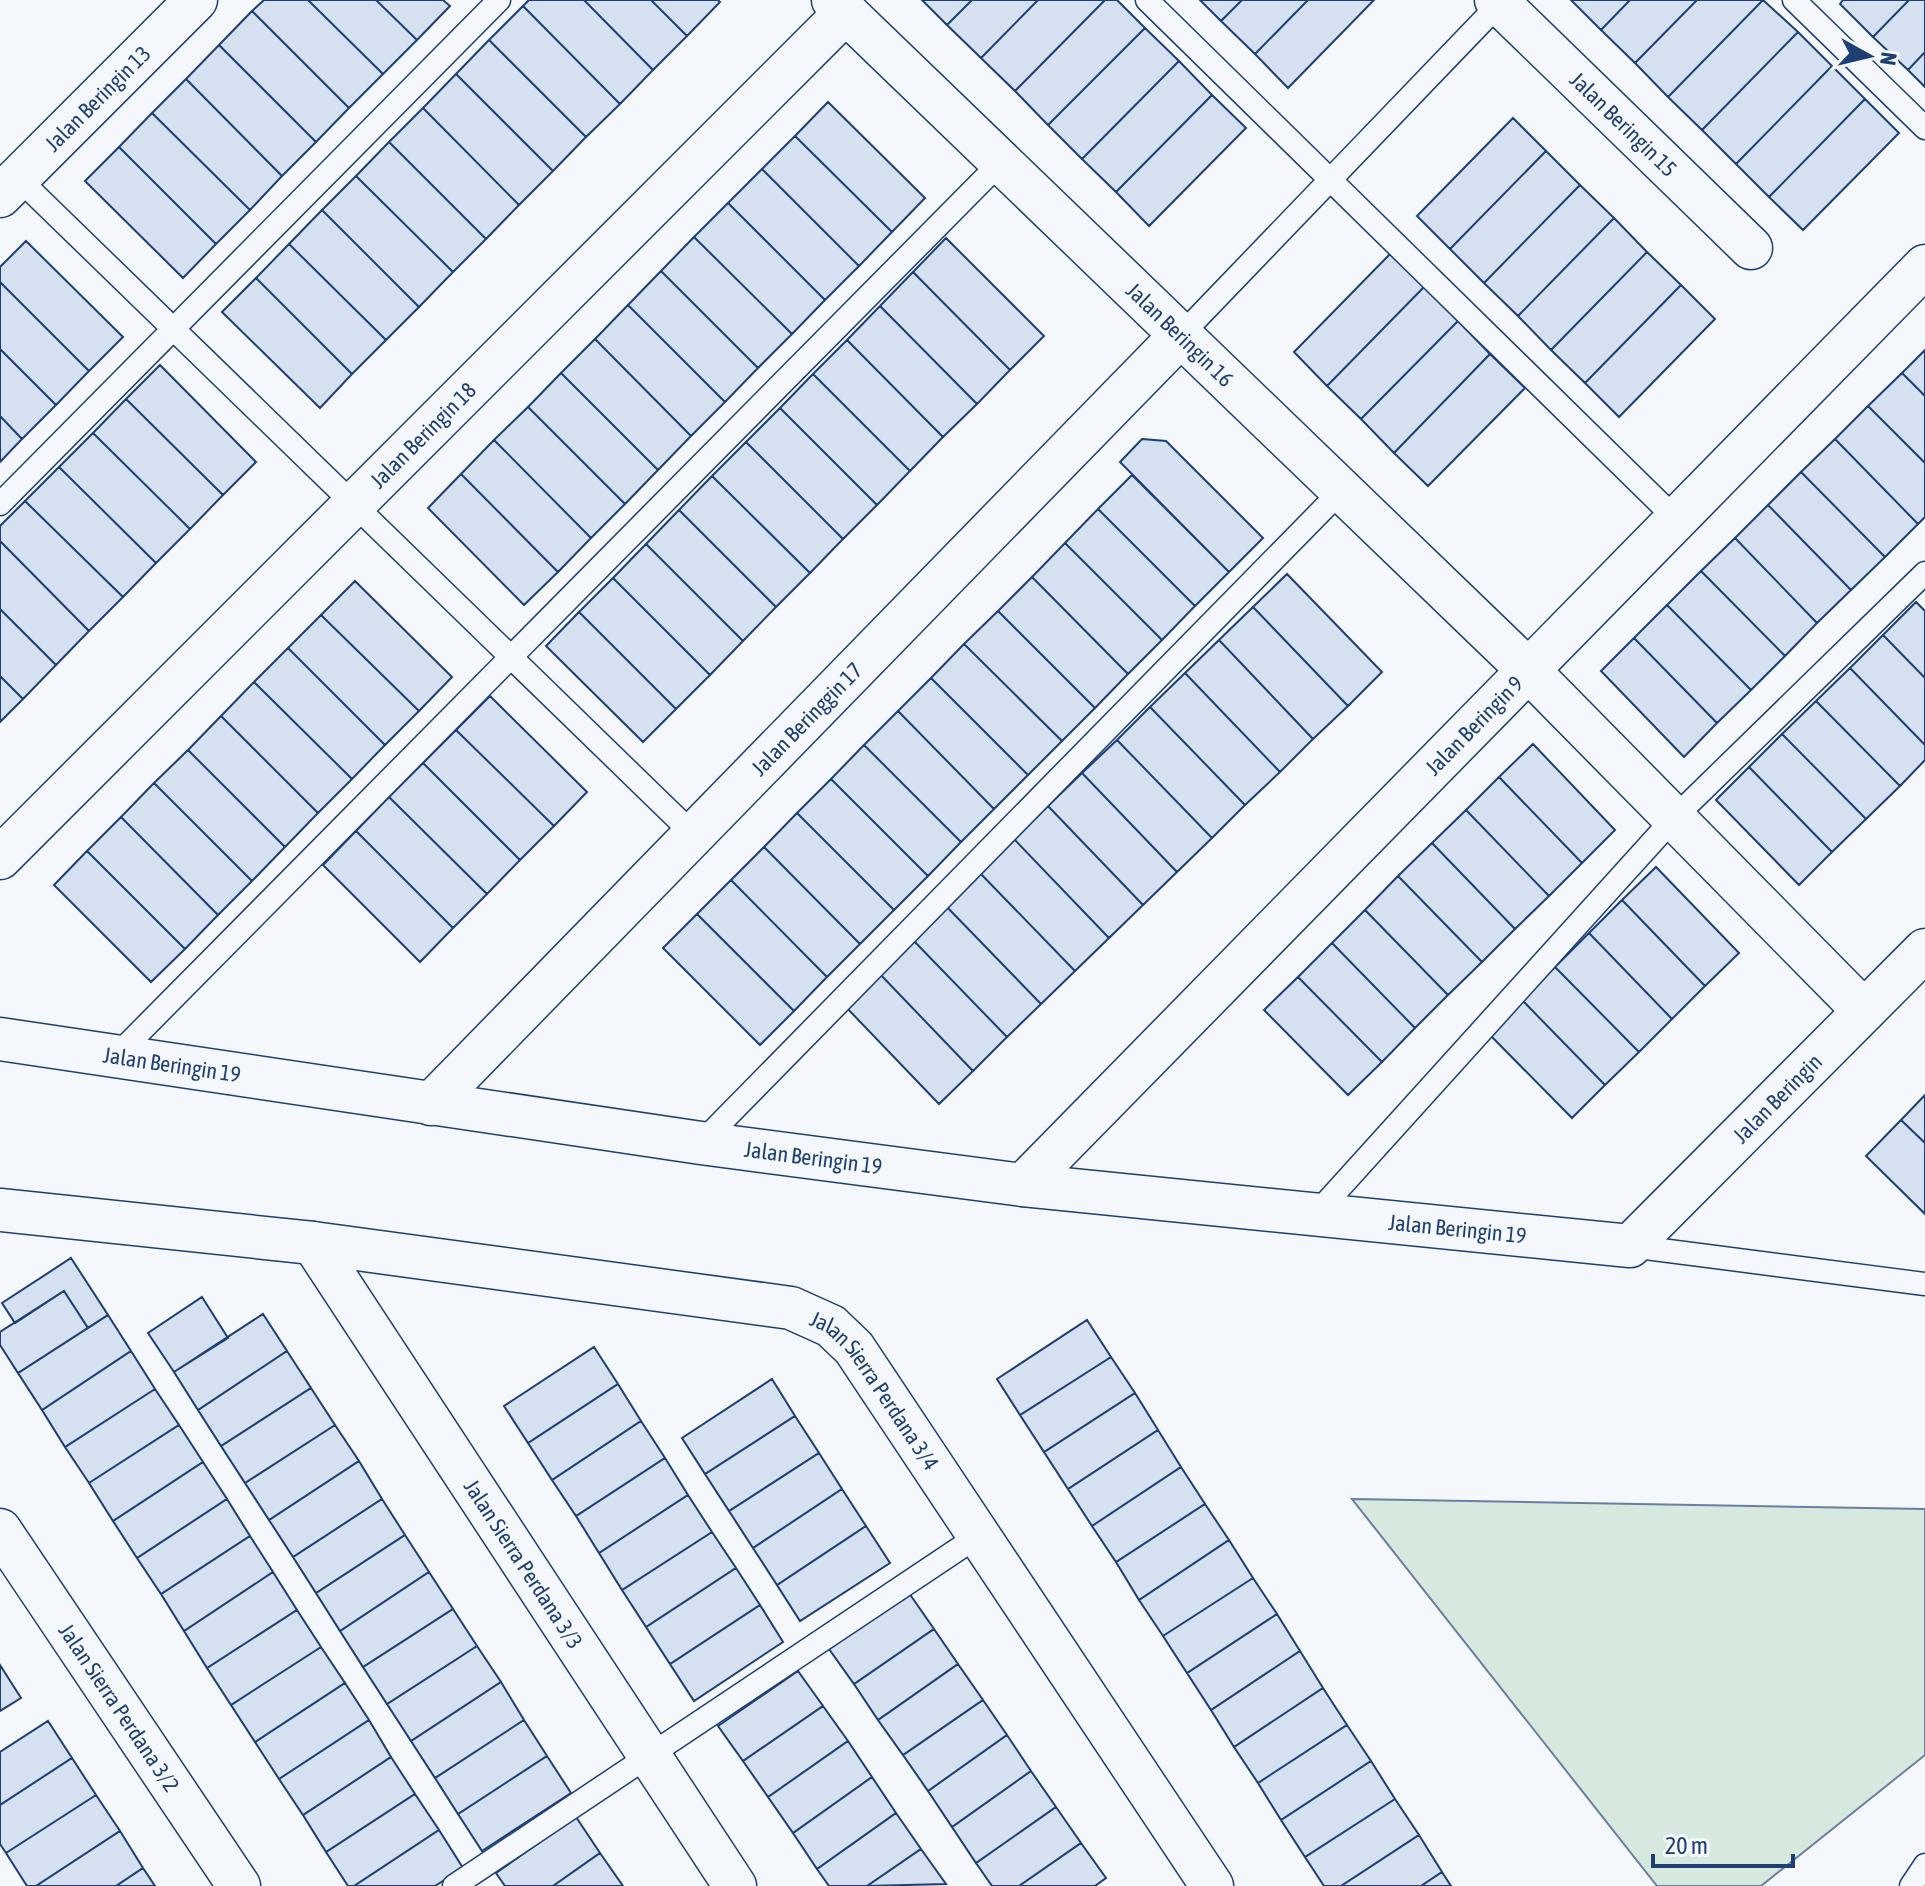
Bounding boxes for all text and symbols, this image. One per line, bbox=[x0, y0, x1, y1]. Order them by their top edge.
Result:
north arrow bbox=[1829, 16, 1909, 96]
street label: Jalan Beringin 13 bbox=[39, 40, 156, 157]
text: N bbox=[1875, 51, 1903, 67]
street label: Jalan Beringin 15 bbox=[1565, 66, 1682, 182]
street label: Jalan Beringin 16 bbox=[1121, 277, 1239, 392]
street label: Jalan Beringin 18 bbox=[365, 377, 481, 493]
street label: Jalan Beringgin 17 bbox=[746, 657, 867, 781]
street label: Jalan Beringin 9 bbox=[1420, 671, 1528, 780]
street label: Jalan Beringin 19 bbox=[102, 1042, 243, 1088]
street label: Jalan Beringin bbox=[1727, 1048, 1827, 1148]
street label: Jalan Beringin 19 bbox=[743, 1136, 884, 1180]
street label: Jalan Beringin 19 bbox=[1387, 1209, 1528, 1249]
street label: Jalan Sierra Perdana 3/4 bbox=[806, 1305, 944, 1475]
street label: Jalan Sierra Perdana 3/3 bbox=[459, 1475, 589, 1653]
street label: Jalan Sierra Perdana 3/2 bbox=[54, 1619, 185, 1797]
scale bar bbox=[1653, 1818, 1793, 1868]
text: 20 m bbox=[1665, 1832, 1708, 1859]

